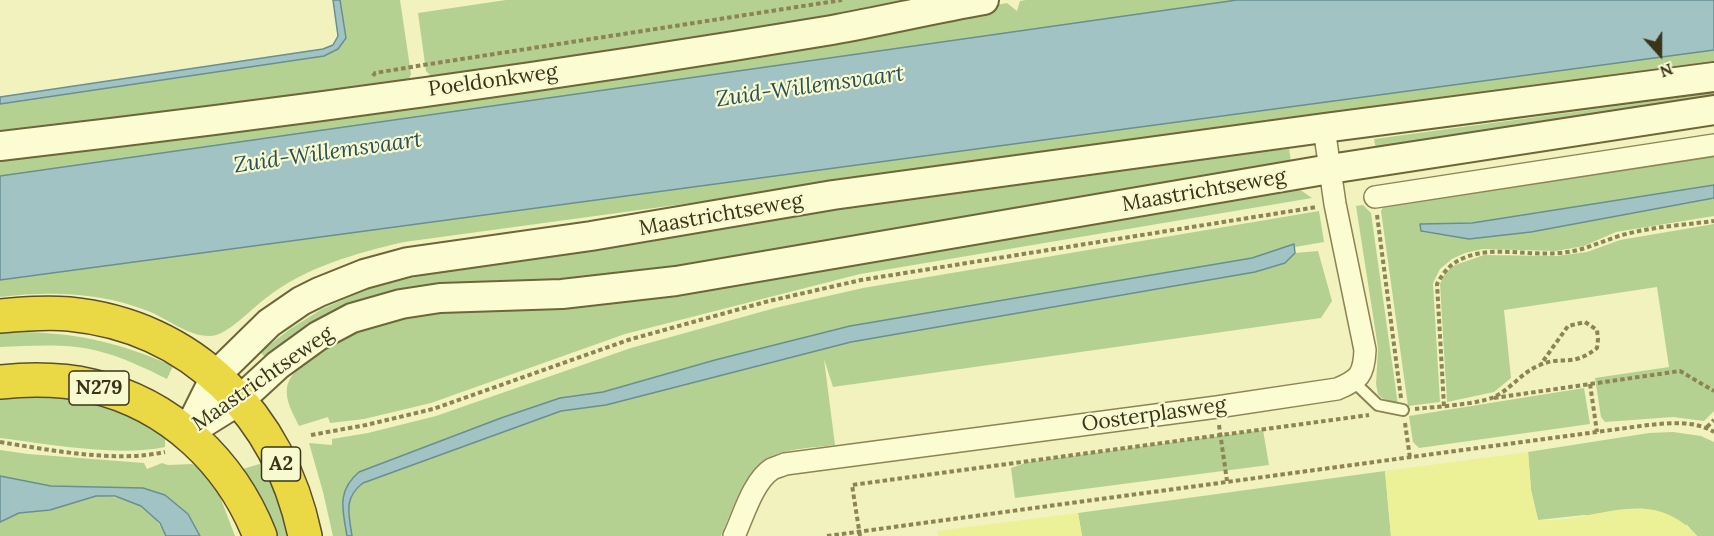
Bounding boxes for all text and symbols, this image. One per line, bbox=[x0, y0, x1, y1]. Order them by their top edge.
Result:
north arrow bbox=[1630, 24, 1690, 84]
street label: Poeldonkweg bbox=[427, 59, 559, 103]
text: N bbox=[1657, 59, 1676, 82]
water label: Zuid-Willemsvaart bbox=[714, 61, 906, 113]
water label: Zuid-Willemsvaart bbox=[232, 127, 424, 179]
street label: Maastrichtseweg bbox=[1120, 164, 1288, 218]
street label: Maastrichtseweg bbox=[637, 188, 805, 242]
street label: Maastrichtseweg bbox=[188, 321, 338, 437]
road number: N279 bbox=[69, 371, 129, 405]
street label: Oosterplasweg bbox=[1080, 392, 1228, 438]
road number: A2 bbox=[262, 447, 300, 481]

